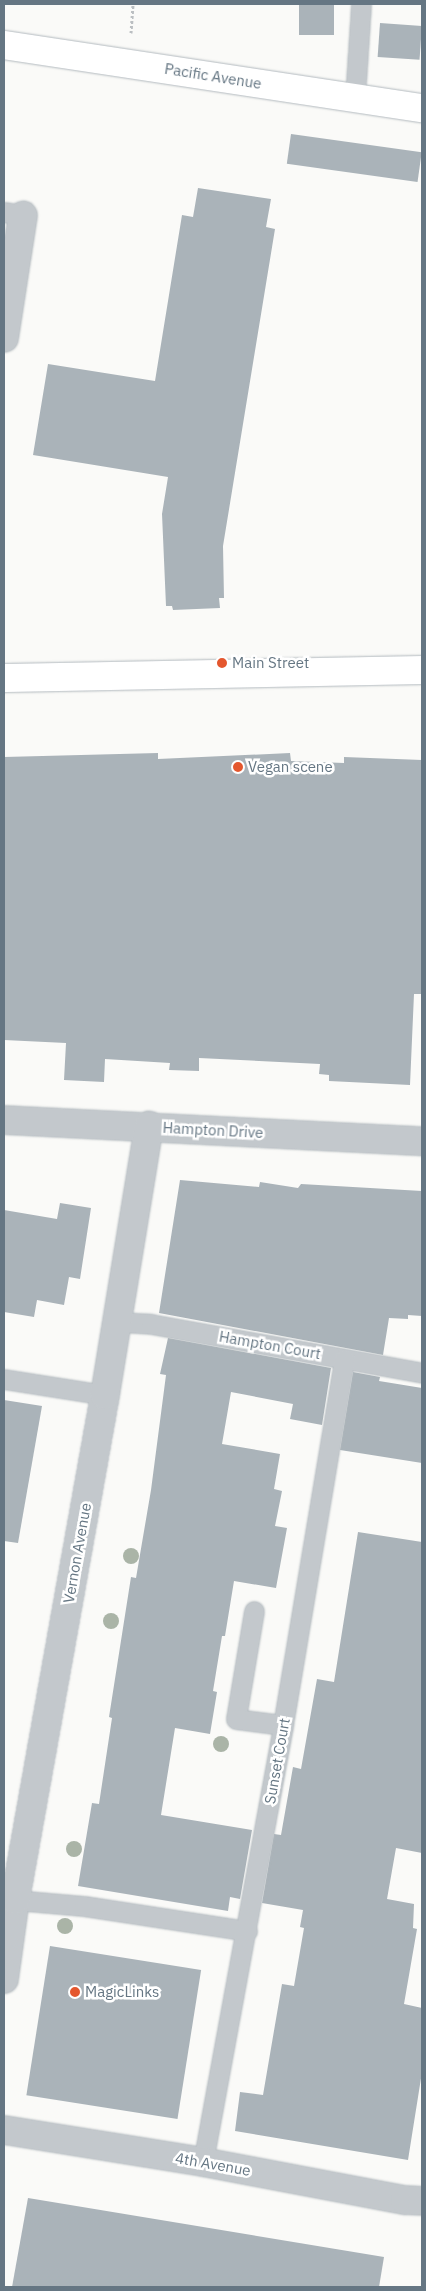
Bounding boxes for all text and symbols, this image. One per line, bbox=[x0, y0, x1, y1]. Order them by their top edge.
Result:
street label: Pacific Avenue bbox=[163, 59, 263, 93]
place label: Main Street bbox=[232, 654, 309, 672]
marker: Main Street bbox=[216, 657, 228, 669]
place label: Vegan scene bbox=[248, 758, 333, 776]
marker: Vegan scene bbox=[232, 761, 244, 773]
street label: Hampton Drive bbox=[162, 1118, 264, 1142]
street label: Hampton Court bbox=[218, 1327, 322, 1363]
street label: Vernon Avenue bbox=[59, 1501, 95, 1605]
street label: Sunset Court bbox=[261, 1717, 293, 1805]
place label: MagicLinks bbox=[85, 1983, 159, 2001]
marker: MagicLinks bbox=[69, 1986, 81, 1998]
street label: 4th Avenue bbox=[174, 2149, 252, 2179]

